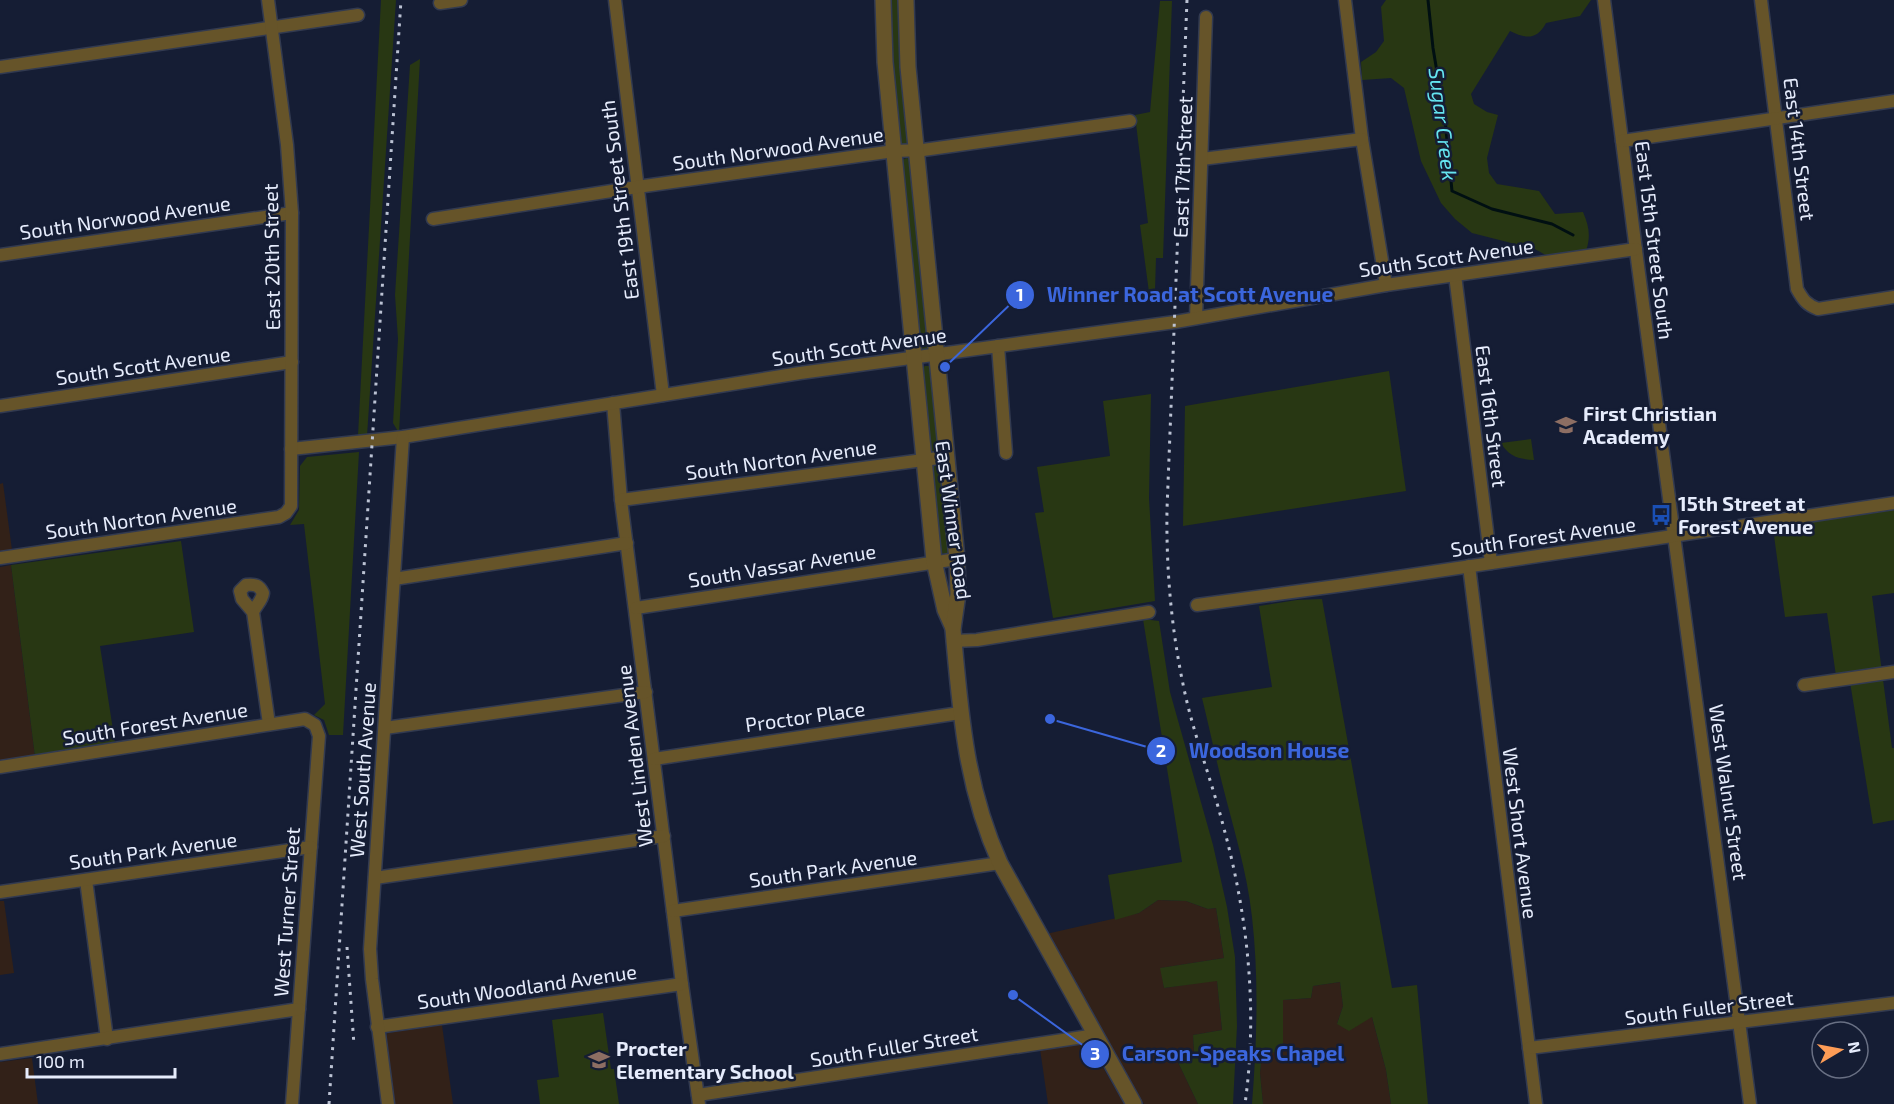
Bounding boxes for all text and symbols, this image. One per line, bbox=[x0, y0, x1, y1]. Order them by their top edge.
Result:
water label: Sugar Creek bbox=[1425, 66, 1463, 182]
street label: East 14th Street bbox=[1779, 76, 1821, 222]
street label: East 17th Street bbox=[1168, 95, 1196, 238]
street label: East 19th Street South bbox=[595, 99, 643, 301]
street label: South Norwood Avenue bbox=[671, 121, 885, 175]
street label: East 15th Street South bbox=[1631, 139, 1679, 341]
street label: East 20th Street bbox=[258, 183, 284, 331]
street label: South Norwood Avenue bbox=[18, 190, 232, 244]
street label: South Scott Avenue bbox=[1357, 233, 1535, 281]
callout: Winner Road at Scott Avenue bbox=[1005, 276, 1346, 315]
text: Winner Road at Scott Avenue bbox=[1047, 281, 1333, 306]
text: 1 bbox=[1016, 283, 1024, 305]
street label: South Scott Avenue bbox=[770, 322, 948, 370]
street label: South Scott Avenue bbox=[54, 341, 232, 389]
street label: East 16th Street bbox=[1471, 344, 1513, 489]
place label: First Christian Academy bbox=[1583, 401, 1717, 449]
school or university icon: First Christian Academy bbox=[1554, 413, 1578, 437]
street label: South Norton Avenue bbox=[684, 434, 878, 484]
street label: East Winner Road bbox=[931, 439, 977, 601]
place label: 15th Street at Forest Avenue bbox=[1678, 491, 1813, 538]
street label: South Norton Avenue bbox=[44, 493, 238, 543]
bus stop icon: 15th Street at Forest Avenue bbox=[1649, 503, 1673, 527]
street label: South Forest Avenue bbox=[1449, 511, 1637, 561]
street label: South Vassar Avenue bbox=[686, 538, 878, 592]
street label: West Linden Avenue bbox=[611, 664, 657, 848]
street label: West South Avenue bbox=[344, 681, 380, 859]
street label: Proctor Place bbox=[744, 696, 866, 736]
street label: South Forest Avenue bbox=[61, 697, 249, 749]
street label: West Walnut Street bbox=[1705, 702, 1753, 882]
callout: Woodson House bbox=[1146, 731, 1361, 770]
text: Woodson House bbox=[1189, 737, 1349, 762]
text: 2 bbox=[1156, 739, 1166, 761]
street label: West Short Avenue bbox=[1499, 746, 1543, 920]
street label: South Park Avenue bbox=[67, 826, 239, 874]
street label: West Turner Street bbox=[268, 826, 304, 998]
street label: South Park Avenue bbox=[747, 844, 919, 892]
street label: South Woodland Avenue bbox=[416, 959, 638, 1013]
street label: South Fuller Street bbox=[1623, 985, 1795, 1029]
north arrow bbox=[1810, 1020, 1870, 1080]
street label: South Fuller Street bbox=[808, 1021, 980, 1071]
callout: Carson-Speaks Chapel bbox=[1080, 1034, 1356, 1073]
place label: Procter Elementary School bbox=[616, 1036, 794, 1084]
text: Carson-Speaks Chapel bbox=[1122, 1040, 1344, 1065]
text: N bbox=[1845, 1040, 1866, 1055]
scale bar bbox=[27, 1041, 176, 1079]
text: 3 bbox=[1090, 1042, 1100, 1064]
school or university icon: Procter Elementary School bbox=[587, 1048, 611, 1072]
text: 100 m bbox=[36, 1050, 85, 1072]

